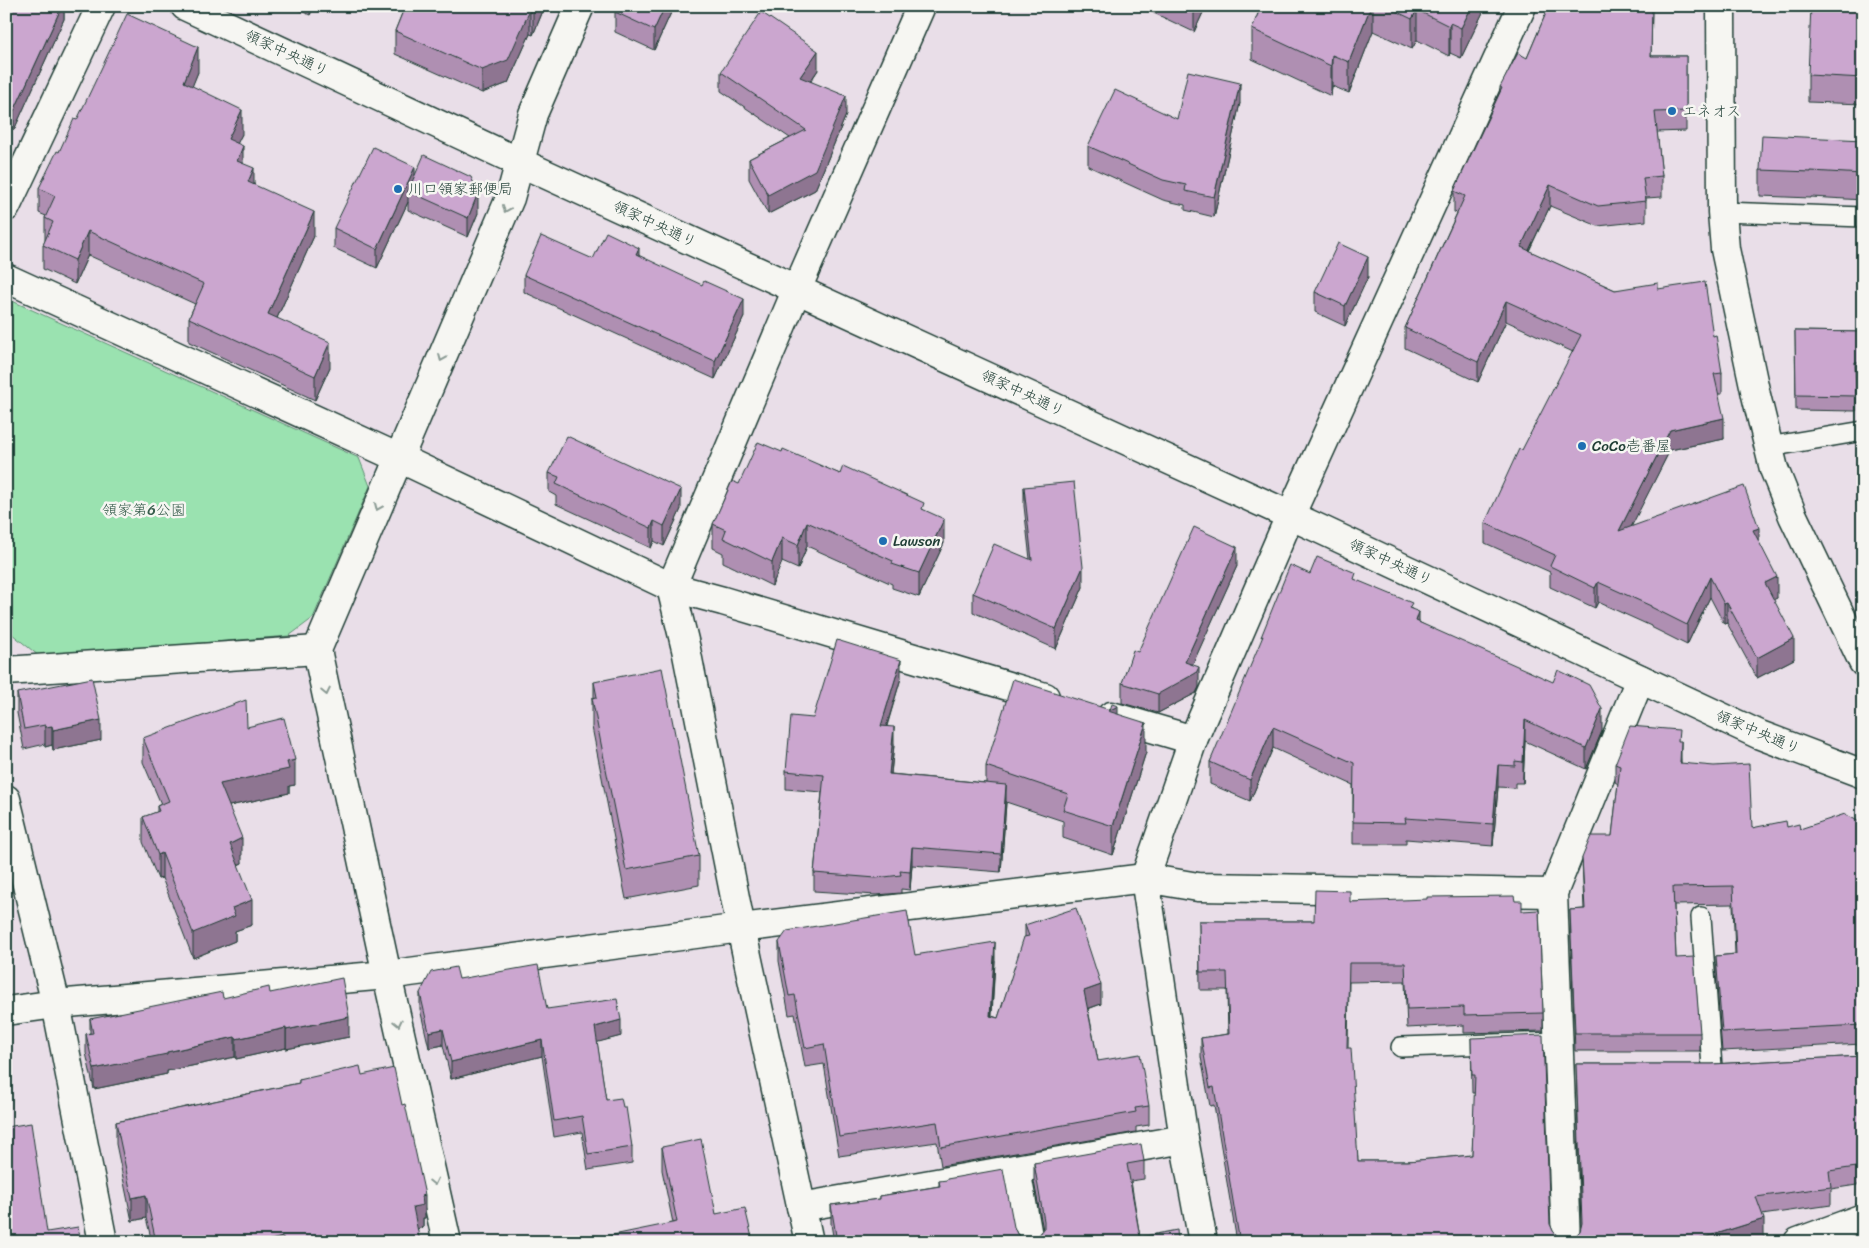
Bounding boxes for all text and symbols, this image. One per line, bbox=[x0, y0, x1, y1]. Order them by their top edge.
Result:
street label: 領家中央通り bbox=[241, 22, 333, 84]
place label: エネオス bbox=[1682, 98, 1741, 124]
marker: エネオス bbox=[1666, 105, 1678, 117]
place label: 川口領家郵便局 bbox=[408, 176, 513, 202]
marker: 川口領家郵便局 bbox=[392, 183, 404, 195]
street label: 領家中央通り bbox=[609, 193, 701, 255]
one-way arrow bbox=[501, 204, 512, 213]
one-way arrow bbox=[437, 353, 448, 362]
street label: 領家中央通り bbox=[977, 362, 1069, 424]
place label: CoCo壱番屋 bbox=[1592, 433, 1671, 459]
marker: CoCo壱番屋 bbox=[1576, 440, 1588, 452]
park label: 領家第6公園 bbox=[102, 497, 186, 523]
one-way arrow bbox=[374, 503, 384, 511]
place label: Lawson bbox=[893, 528, 941, 554]
street label: 領家中央通り bbox=[1345, 531, 1437, 593]
marker: Lawson bbox=[877, 535, 889, 547]
one-way arrow bbox=[320, 687, 331, 696]
street label: 領家中央通り bbox=[1711, 702, 1805, 762]
one-way arrow bbox=[392, 1019, 403, 1027]
one-way arrow bbox=[428, 1177, 439, 1186]

